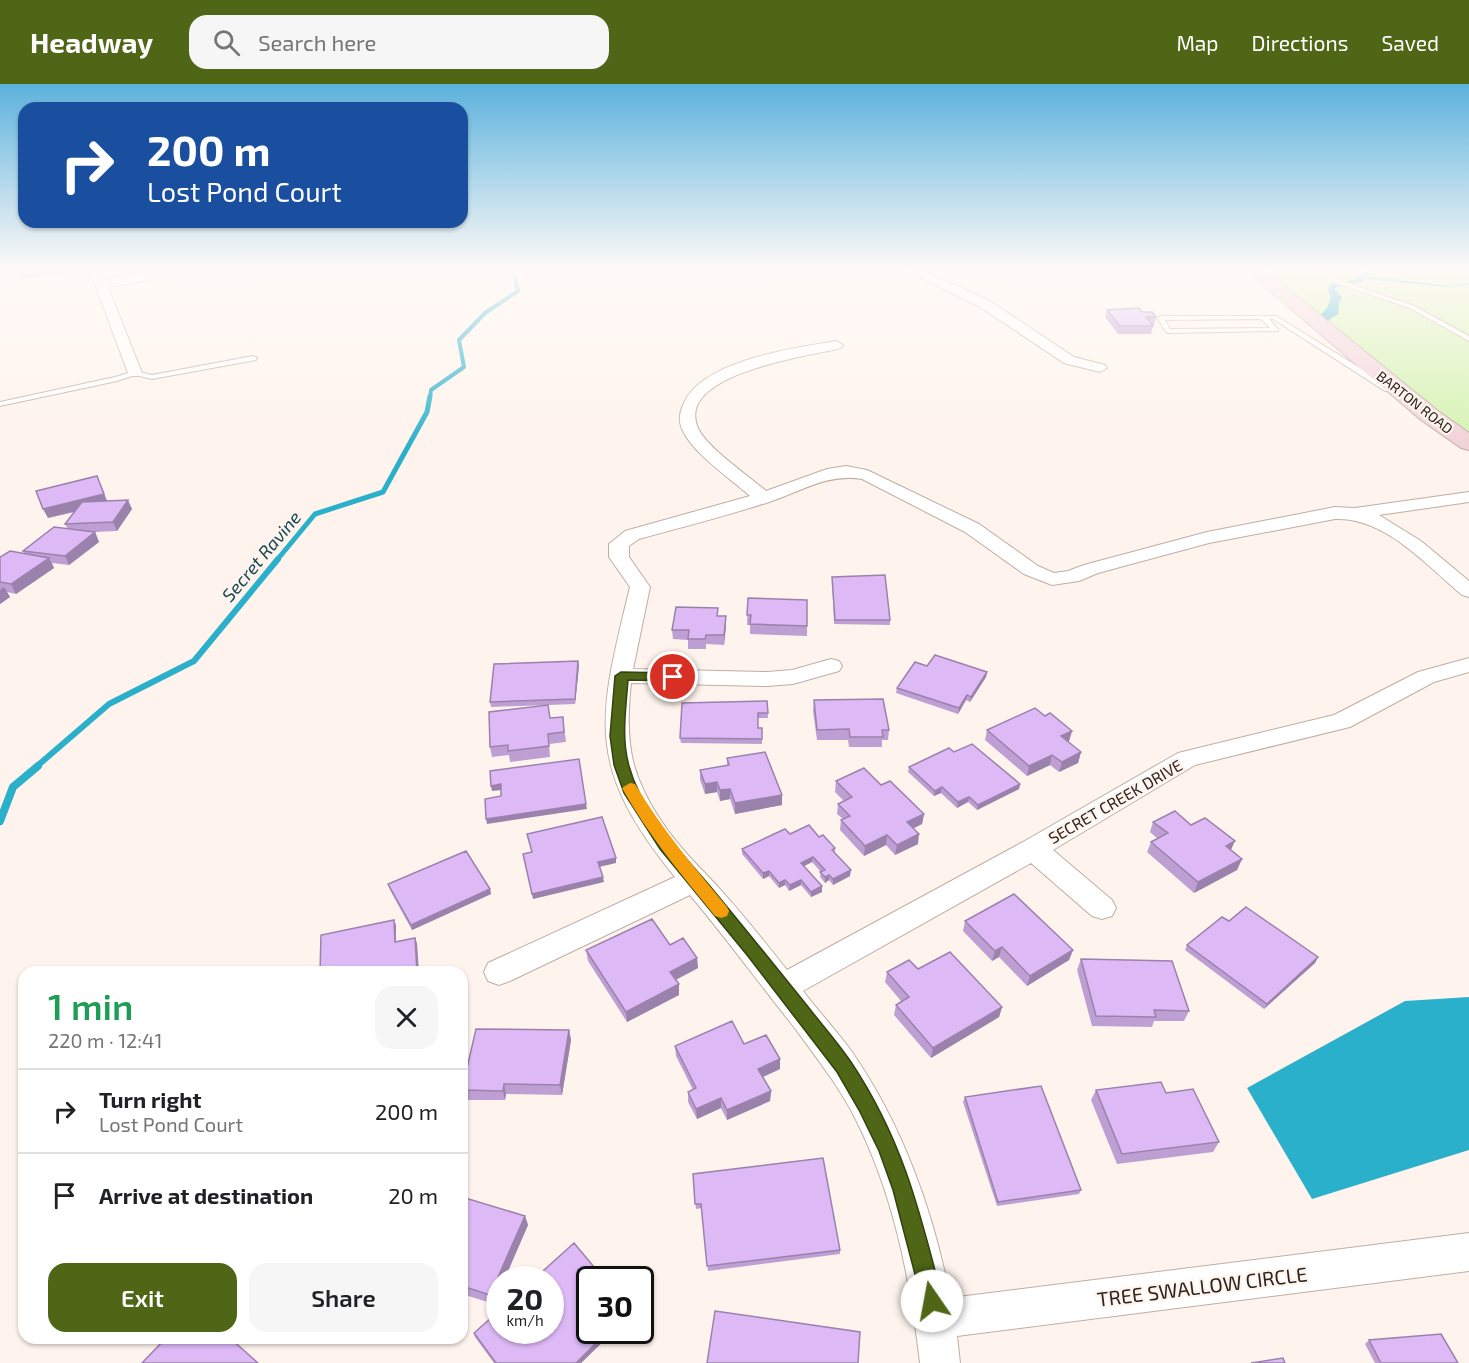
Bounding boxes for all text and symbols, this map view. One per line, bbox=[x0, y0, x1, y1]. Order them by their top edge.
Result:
search box bbox=[189, 15, 609, 69]
text: Headway bbox=[30, 25, 153, 59]
icon: search bbox=[210, 26, 243, 59]
text: Search here bbox=[258, 29, 376, 55]
text: Map bbox=[1176, 30, 1219, 55]
text: Directions bbox=[1252, 30, 1348, 55]
text: Saved bbox=[1381, 30, 1439, 55]
text: 200 m bbox=[147, 124, 270, 174]
icon: right bbox=[48, 126, 126, 204]
text: Lost Pond Court bbox=[147, 175, 342, 207]
street label: BARTON ROAD bbox=[1373, 367, 1457, 437]
water label: Secret Ravine bbox=[217, 506, 305, 606]
pin bbox=[647, 651, 698, 702]
icon: arrive bbox=[656, 660, 689, 693]
street label: SECRET CREEK DRIVE bbox=[1045, 755, 1185, 847]
text: 1 min bbox=[48, 984, 133, 1027]
button: close bbox=[375, 986, 438, 1049]
text: 220 m · 12:41 bbox=[48, 1028, 162, 1052]
text: Turn right bbox=[99, 1086, 201, 1112]
icon: right bbox=[48, 1095, 81, 1128]
text: 200 m bbox=[375, 1098, 438, 1124]
text: Lost Pond Court bbox=[99, 1112, 243, 1136]
icon: arrive bbox=[48, 1179, 81, 1212]
text: Arrive at destination bbox=[99, 1182, 313, 1208]
text: 20 m bbox=[388, 1182, 438, 1208]
street label: TREE SWALLOW CIRCLE bbox=[1096, 1261, 1308, 1311]
button: Exit bbox=[48, 1263, 237, 1332]
button: Share bbox=[249, 1263, 438, 1332]
speed limit sign: 30 bbox=[576, 1266, 654, 1344]
position arrow bbox=[900, 1269, 964, 1333]
text: 20 bbox=[507, 1280, 543, 1316]
text: km/h bbox=[506, 1311, 544, 1329]

